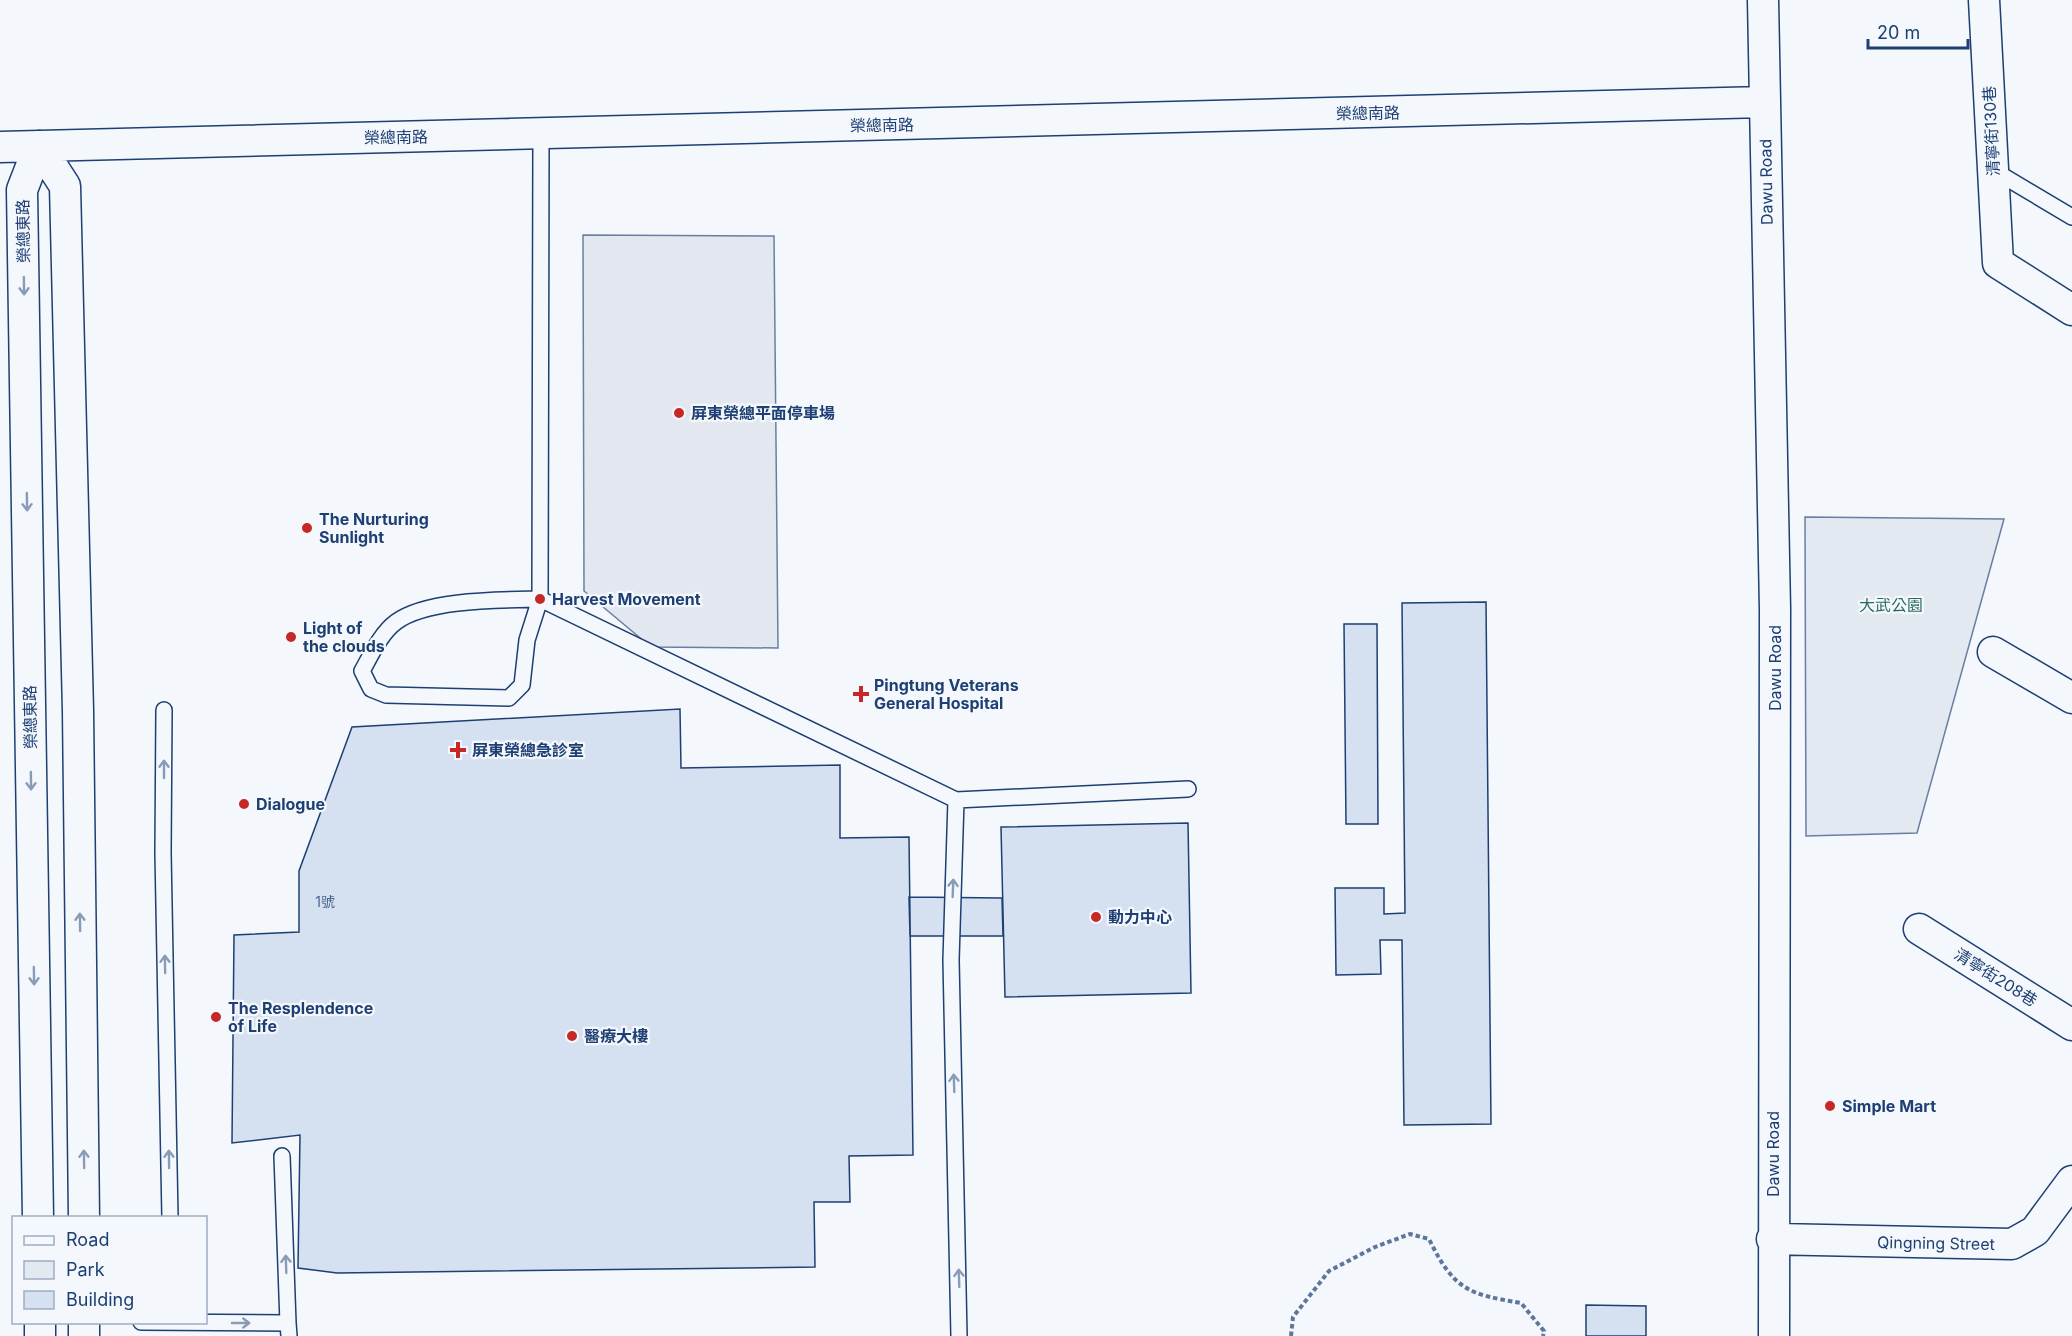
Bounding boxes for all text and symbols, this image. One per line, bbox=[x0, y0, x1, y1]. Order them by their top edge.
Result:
scale bar bbox=[1868, 12, 1968, 50]
text: 20 m bbox=[1877, 22, 1920, 43]
street label: 清寧街130巷 bbox=[1979, 85, 2003, 177]
street label: 榮總南路 bbox=[1336, 102, 1400, 124]
street label: 榮總南路 bbox=[850, 114, 914, 136]
street label: 榮總南路 bbox=[364, 126, 428, 148]
street label: Dawu Road bbox=[1755, 139, 1777, 225]
street label: 榮總東路 bbox=[12, 199, 34, 263]
one-way arrow bbox=[18, 275, 29, 295]
place label: 屏東榮總平面停車場 bbox=[691, 403, 835, 423]
marker: 屏東榮總平面停車場 bbox=[672, 406, 686, 420]
one-way arrow bbox=[21, 491, 33, 511]
place label: The Nurturing Sunlight bbox=[319, 509, 429, 547]
marker: The Nurturing Sunlight bbox=[300, 521, 314, 535]
place label: Harvest Movement bbox=[552, 589, 701, 609]
marker: Harvest Movement bbox=[533, 592, 547, 606]
park label: 大武公園 bbox=[1859, 595, 1923, 615]
place label: Light of the clouds bbox=[303, 618, 385, 656]
street label: Dawu Road bbox=[1765, 625, 1785, 711]
marker: Light of the clouds bbox=[284, 630, 298, 644]
place label: Pingtung Veterans General Hospital bbox=[874, 675, 1019, 713]
street label: 榮總東路 bbox=[19, 685, 41, 749]
marker: Pingtung Veterans General Hospital bbox=[852, 685, 870, 703]
place label: 屏東榮總急診室 bbox=[472, 740, 584, 760]
marker: 屏東榮總急診室 bbox=[449, 741, 467, 759]
one-way arrow bbox=[158, 760, 170, 780]
one-way arrow bbox=[26, 770, 37, 790]
place label: Dialogue bbox=[256, 794, 325, 814]
marker: Dialogue bbox=[237, 797, 251, 811]
one-way arrow bbox=[948, 878, 959, 898]
house number: 1號 bbox=[315, 893, 335, 910]
place label: 動力中心 bbox=[1108, 907, 1172, 927]
marker: 動力中心 bbox=[1089, 910, 1103, 924]
one-way arrow bbox=[75, 913, 86, 933]
street label: 清寧街208巷 bbox=[1951, 944, 2041, 1010]
one-way arrow bbox=[159, 955, 171, 975]
one-way arrow bbox=[29, 965, 40, 985]
place label: The Resplendence of Life bbox=[228, 998, 373, 1036]
marker: The Resplendence of Life bbox=[209, 1010, 223, 1024]
place label: 醫療大樓 bbox=[584, 1026, 648, 1046]
marker: 醫療大樓 bbox=[565, 1029, 579, 1043]
one-way arrow bbox=[948, 1073, 960, 1093]
place label: Simple Mart bbox=[1842, 1096, 1936, 1116]
marker: Simple Mart bbox=[1823, 1099, 1837, 1113]
street label: Dawu Road bbox=[1763, 1111, 1783, 1197]
one-way arrow bbox=[78, 1150, 89, 1170]
one-way arrow bbox=[163, 1150, 174, 1170]
legend bbox=[12, 1216, 207, 1324]
text: Road bbox=[66, 1229, 109, 1250]
street label: Qingning Street bbox=[1877, 1232, 1995, 1254]
one-way arrow bbox=[281, 1255, 292, 1275]
text: Park bbox=[66, 1259, 105, 1280]
one-way arrow bbox=[953, 1268, 965, 1288]
text: Building bbox=[66, 1289, 134, 1310]
one-way arrow bbox=[231, 1317, 251, 1329]

